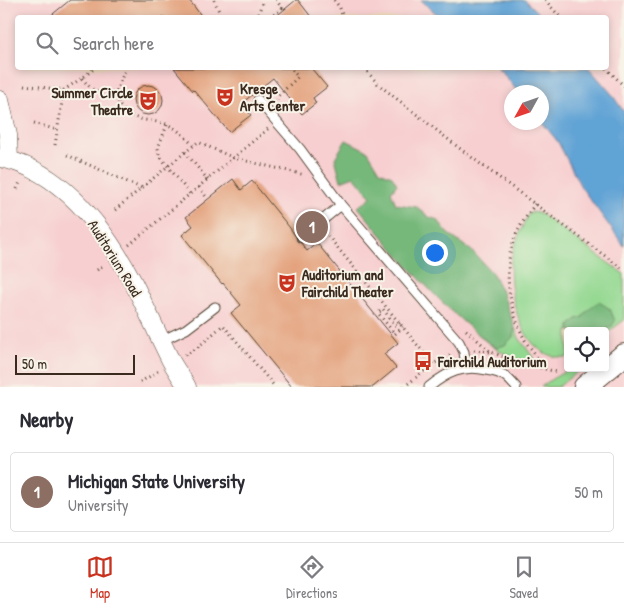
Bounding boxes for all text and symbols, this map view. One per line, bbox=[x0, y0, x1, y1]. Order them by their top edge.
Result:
search box bbox=[15, 15, 609, 70]
icon: search bbox=[33, 29, 61, 57]
text: Search here bbox=[73, 30, 154, 56]
place label: Kresge Arts Center bbox=[240, 78, 306, 116]
place label: Summer Circle Theatre bbox=[51, 82, 133, 120]
north arrow bbox=[504, 85, 549, 130]
theatre icon: Kresge Arts Center bbox=[214, 86, 236, 108]
theatre icon: Summer Circle Theatre bbox=[137, 90, 159, 112]
pin: 1 bbox=[296, 208, 328, 246]
street label: Auditorium Road bbox=[83, 215, 147, 301]
your location bbox=[422, 240, 448, 266]
place label: Auditorium and Fairchild Theater bbox=[301, 264, 394, 302]
theatre icon: Auditorium and Fairchild Theater bbox=[276, 272, 298, 294]
map controls bbox=[564, 327, 609, 372]
button: locate bbox=[564, 327, 609, 372]
bus stop icon: Fairchild Auditorium bbox=[412, 350, 434, 372]
place label: Fairchild Auditorium bbox=[437, 351, 546, 372]
scale bar bbox=[15, 352, 135, 375]
text: 50 m bbox=[22, 354, 47, 373]
text: Nearby bbox=[20, 405, 73, 434]
text: Michigan State University bbox=[68, 468, 245, 494]
text: 1 bbox=[34, 481, 40, 503]
text: 50 m bbox=[575, 481, 603, 503]
text: University bbox=[68, 494, 129, 516]
tab: Map bbox=[86, 553, 114, 602]
tab: Directions bbox=[286, 553, 337, 602]
tab: Saved bbox=[509, 553, 538, 602]

